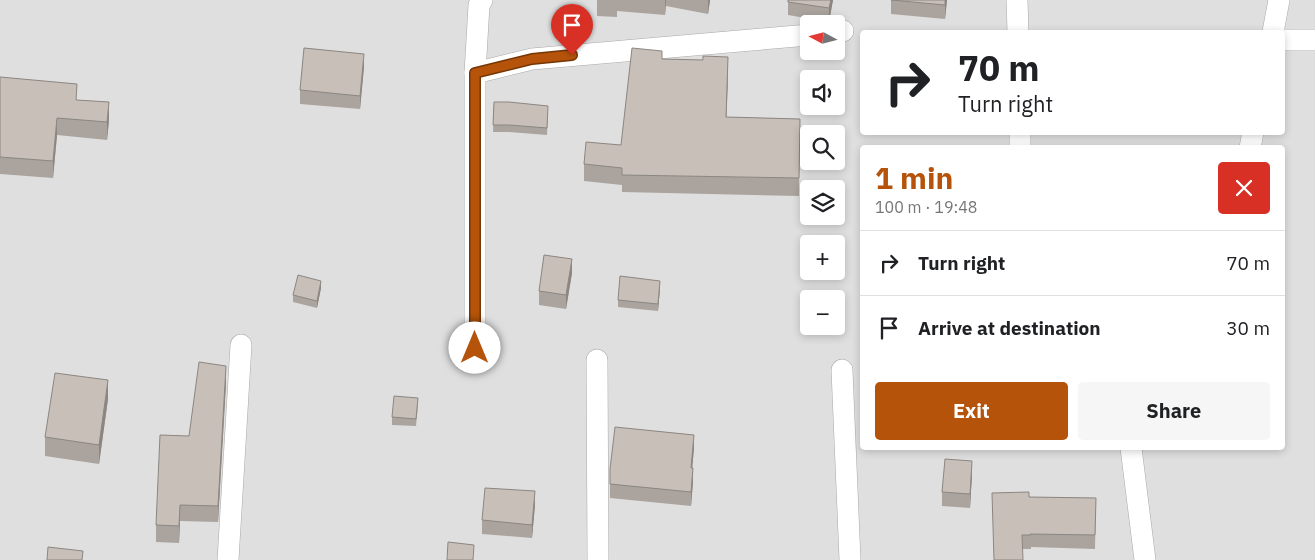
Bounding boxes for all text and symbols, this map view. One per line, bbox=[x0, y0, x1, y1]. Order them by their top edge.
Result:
pin bbox=[551, 4, 593, 55]
icon: arrive bbox=[558, 11, 586, 39]
north arrow bbox=[800, 15, 845, 60]
map controls bbox=[800, 15, 845, 335]
text: 70 m bbox=[958, 45, 1040, 91]
icon: right bbox=[875, 50, 940, 115]
button: sound bbox=[800, 70, 845, 115]
text: Turn right bbox=[958, 89, 1053, 118]
button: search bbox=[800, 125, 845, 170]
text: 1 min bbox=[875, 158, 953, 197]
button: close bbox=[1218, 162, 1270, 214]
button: layers bbox=[800, 180, 845, 225]
text: 100 m · 19:48 bbox=[875, 197, 977, 217]
button: + bbox=[800, 235, 845, 280]
icon: right bbox=[875, 249, 903, 277]
text: Turn right bbox=[918, 251, 1005, 275]
text: 70 m bbox=[1226, 251, 1270, 275]
button: − bbox=[800, 290, 845, 335]
icon: arrive bbox=[875, 314, 903, 342]
text: Arrive at destination bbox=[918, 316, 1101, 340]
text: 30 m bbox=[1226, 316, 1270, 340]
position arrow bbox=[448, 321, 500, 373]
button: Exit bbox=[875, 382, 1068, 440]
button: Share bbox=[1078, 382, 1270, 440]

